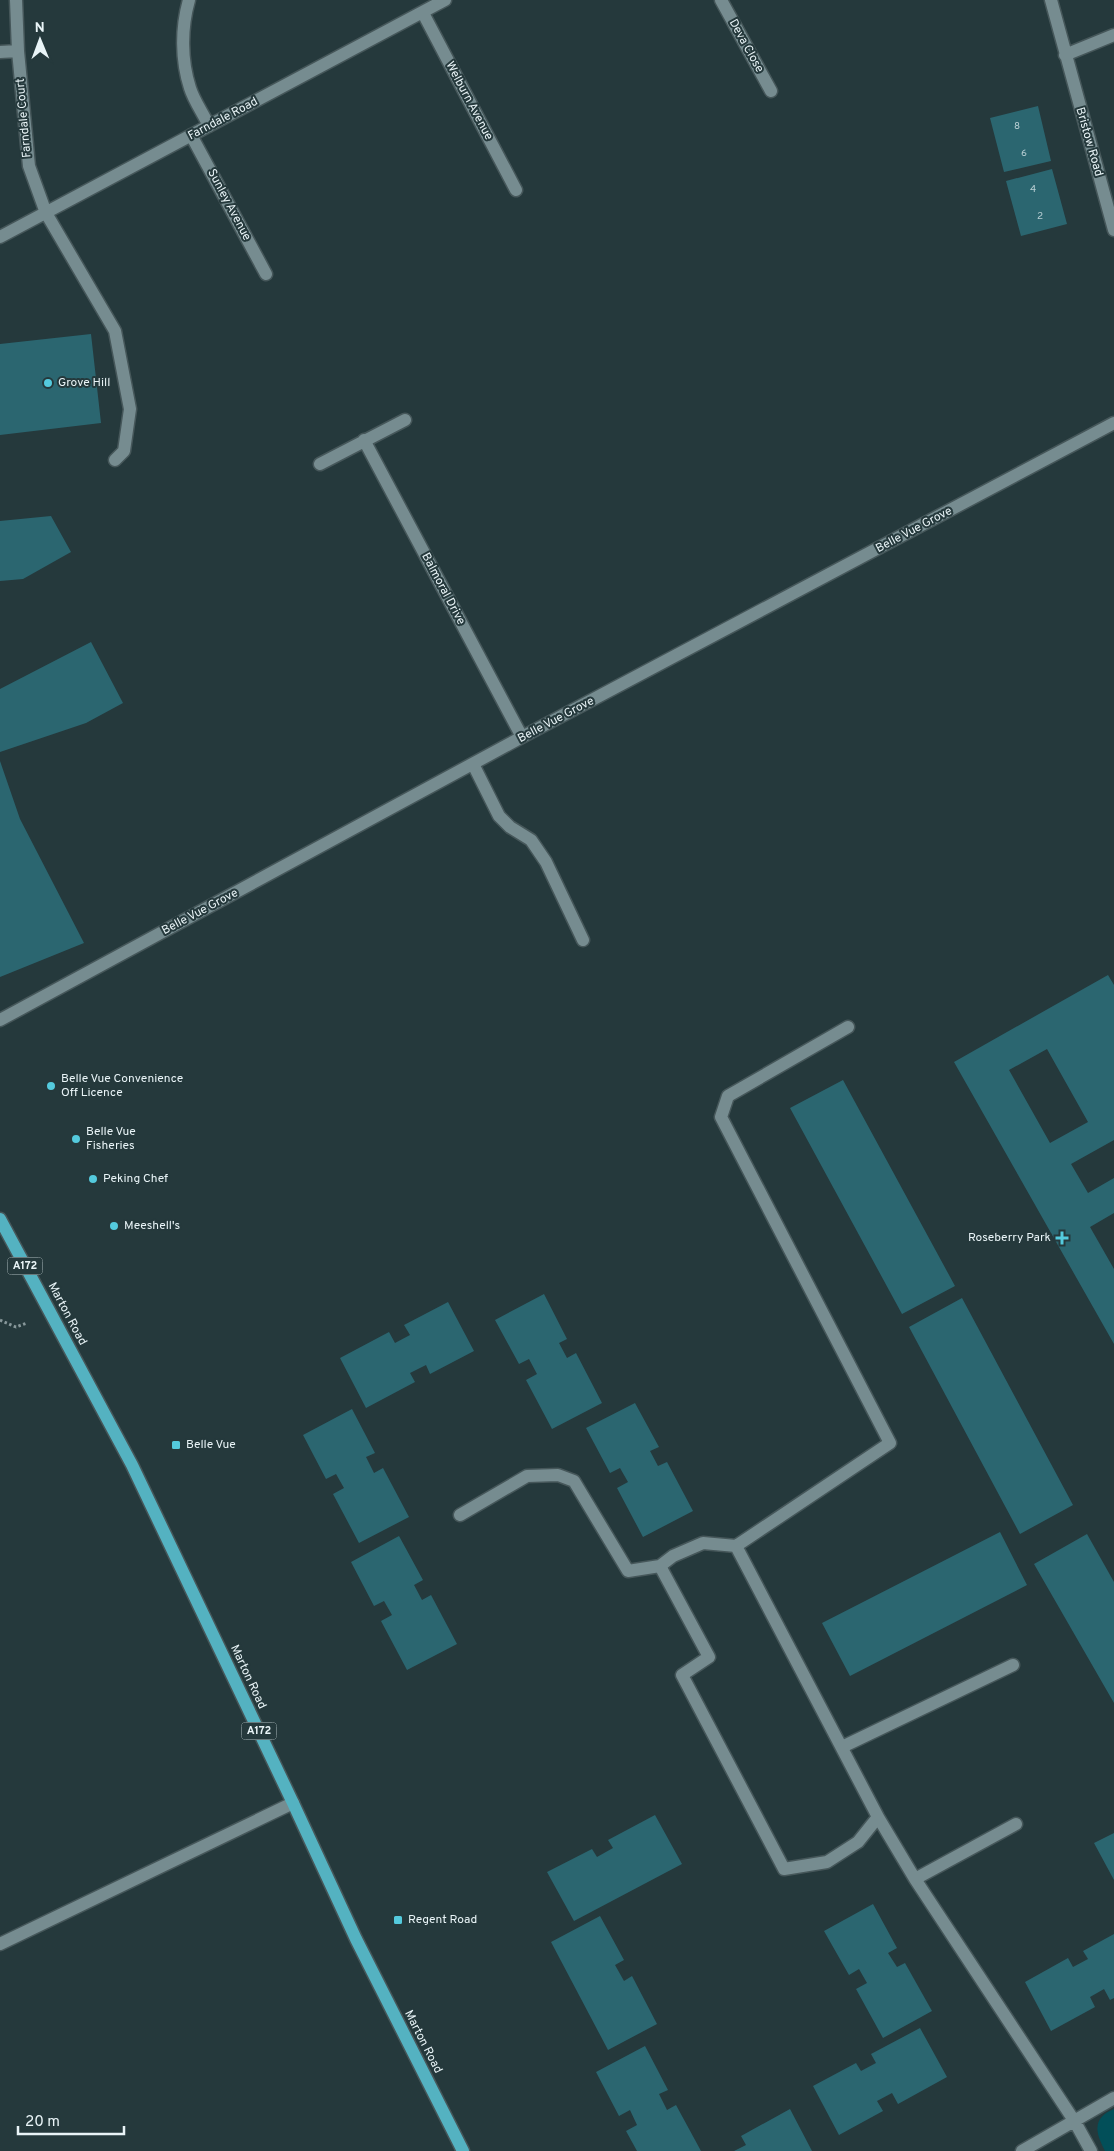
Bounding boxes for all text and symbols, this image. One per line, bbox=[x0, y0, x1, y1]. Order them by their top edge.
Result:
north arrow bbox=[15, 15, 65, 65]
street label: Deva Close bbox=[725, 16, 767, 76]
text: N bbox=[35, 20, 45, 37]
street label: Welburn Avenue bbox=[442, 59, 496, 143]
street label: Farndale Court bbox=[13, 77, 35, 159]
street label: Farndale Road bbox=[185, 94, 261, 144]
street label: Bristow Road bbox=[1071, 106, 1107, 178]
house number: 8 bbox=[1014, 120, 1020, 133]
house number: 6 bbox=[1021, 147, 1027, 160]
street label: Sunley Avenue bbox=[203, 166, 255, 244]
house number: 4 bbox=[1030, 183, 1036, 196]
house number: 2 bbox=[1037, 210, 1043, 223]
place label: Grove Hill bbox=[58, 375, 110, 391]
marker: Grove Hill bbox=[42, 377, 54, 389]
street label: Belle Vue Grove bbox=[873, 503, 955, 557]
street label: Balmoral Drive bbox=[417, 550, 469, 628]
street label: Belle Vue Grove bbox=[515, 693, 597, 747]
street label: Belle Vue Grove bbox=[159, 885, 241, 939]
place label: Belle Vue Convenience Off Licence bbox=[61, 1071, 183, 1101]
marker: Belle Vue Convenience Off Licence bbox=[45, 1080, 57, 1092]
place label: Belle Vue Fisheries bbox=[86, 1124, 136, 1154]
marker: Belle Vue Fisheries bbox=[70, 1133, 82, 1145]
place label: Peking Chef bbox=[103, 1171, 168, 1187]
marker: Peking Chef bbox=[87, 1173, 99, 1185]
place label: Meeshell's bbox=[124, 1218, 180, 1234]
marker: Meeshell's bbox=[108, 1220, 120, 1232]
place label: Roseberry Park bbox=[968, 1230, 1051, 1246]
marker: Roseberry Park bbox=[1055, 1231, 1069, 1245]
road number: A172 bbox=[8, 1258, 42, 1274]
street label: Marton Road bbox=[44, 1280, 90, 1348]
place label: Belle Vue bbox=[186, 1437, 236, 1453]
marker: Belle Vue bbox=[170, 1439, 182, 1451]
street label: Marton Road bbox=[226, 1642, 270, 1712]
road number: A172 bbox=[242, 1722, 276, 1740]
place label: Regent Road bbox=[408, 1912, 477, 1928]
marker: Regent Road bbox=[392, 1914, 404, 1926]
street label: Marton Road bbox=[400, 2008, 446, 2076]
scale bar bbox=[18, 2104, 124, 2136]
text: 20 m bbox=[25, 2113, 60, 2132]

